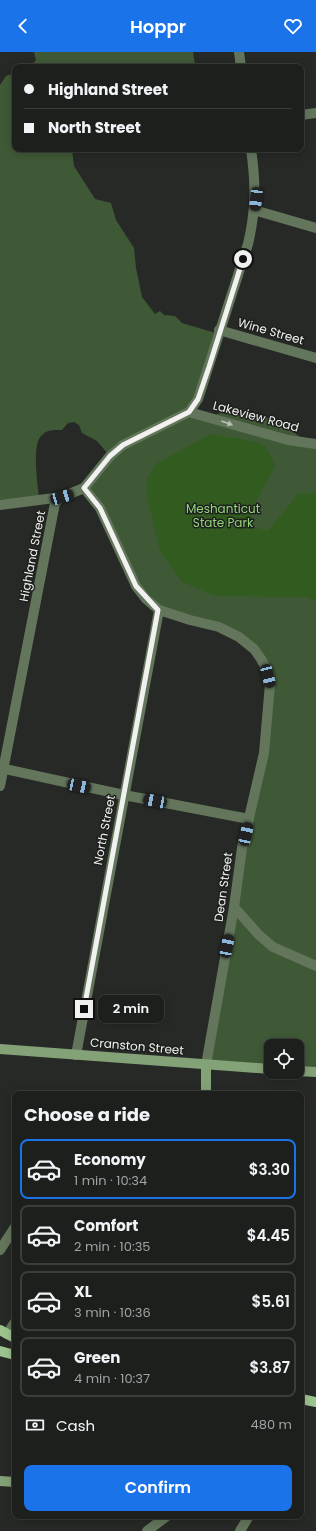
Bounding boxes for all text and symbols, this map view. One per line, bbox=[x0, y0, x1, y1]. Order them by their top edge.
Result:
text: Hoppr bbox=[130, 14, 186, 39]
icon: back bbox=[12, 15, 34, 37]
icon: heart bbox=[282, 15, 304, 37]
text: Highland Street bbox=[48, 79, 168, 100]
text: North Street bbox=[48, 117, 141, 138]
car bbox=[249, 186, 263, 212]
route start bbox=[234, 250, 252, 268]
street label: Wine Street bbox=[236, 313, 306, 349]
street label: Lakeview Road bbox=[211, 396, 301, 436]
one-way arrow bbox=[221, 421, 233, 427]
car bbox=[49, 488, 75, 506]
park label: Meshanticut State Park bbox=[186, 500, 260, 531]
street label: Highland Street bbox=[15, 509, 49, 603]
car bbox=[259, 663, 277, 689]
car bbox=[66, 778, 92, 794]
car bbox=[142, 793, 168, 809]
street label: North Street bbox=[89, 794, 119, 866]
car bbox=[238, 821, 254, 847]
street label: Dean Street bbox=[210, 851, 236, 923]
car bbox=[219, 933, 235, 959]
callout: 2 min bbox=[98, 995, 164, 1023]
text: 2 min bbox=[113, 999, 149, 1018]
route end bbox=[75, 1000, 93, 1018]
street label: Cranston Street bbox=[90, 1033, 184, 1059]
map controls bbox=[264, 1039, 304, 1079]
button: locate bbox=[264, 1039, 304, 1079]
text: Choose a ride bbox=[24, 1102, 150, 1127]
text: Economy bbox=[74, 1149, 146, 1170]
icon: car bbox=[26, 1151, 62, 1187]
text: $3.30 bbox=[249, 1159, 290, 1180]
text: 1 min · 10:34 bbox=[74, 1171, 147, 1190]
text: Comfort bbox=[74, 1215, 138, 1236]
icon: car bbox=[26, 1217, 62, 1253]
text: $4.45 bbox=[247, 1225, 290, 1246]
text: 2 min · 10:35 bbox=[74, 1237, 150, 1256]
text: XL bbox=[74, 1281, 92, 1302]
icon: car bbox=[26, 1283, 62, 1319]
text: $5.61 bbox=[252, 1291, 290, 1312]
text: 3 min · 10:36 bbox=[74, 1303, 151, 1322]
text: Green bbox=[74, 1347, 120, 1368]
icon: car bbox=[26, 1349, 62, 1385]
text: $3.87 bbox=[249, 1357, 290, 1378]
text: 4 min · 10:37 bbox=[74, 1369, 150, 1388]
icon: cash bbox=[24, 1414, 46, 1436]
text: Cash bbox=[56, 1415, 95, 1436]
text: 480 m bbox=[251, 1415, 292, 1434]
button: Confirm bbox=[24, 1465, 292, 1511]

